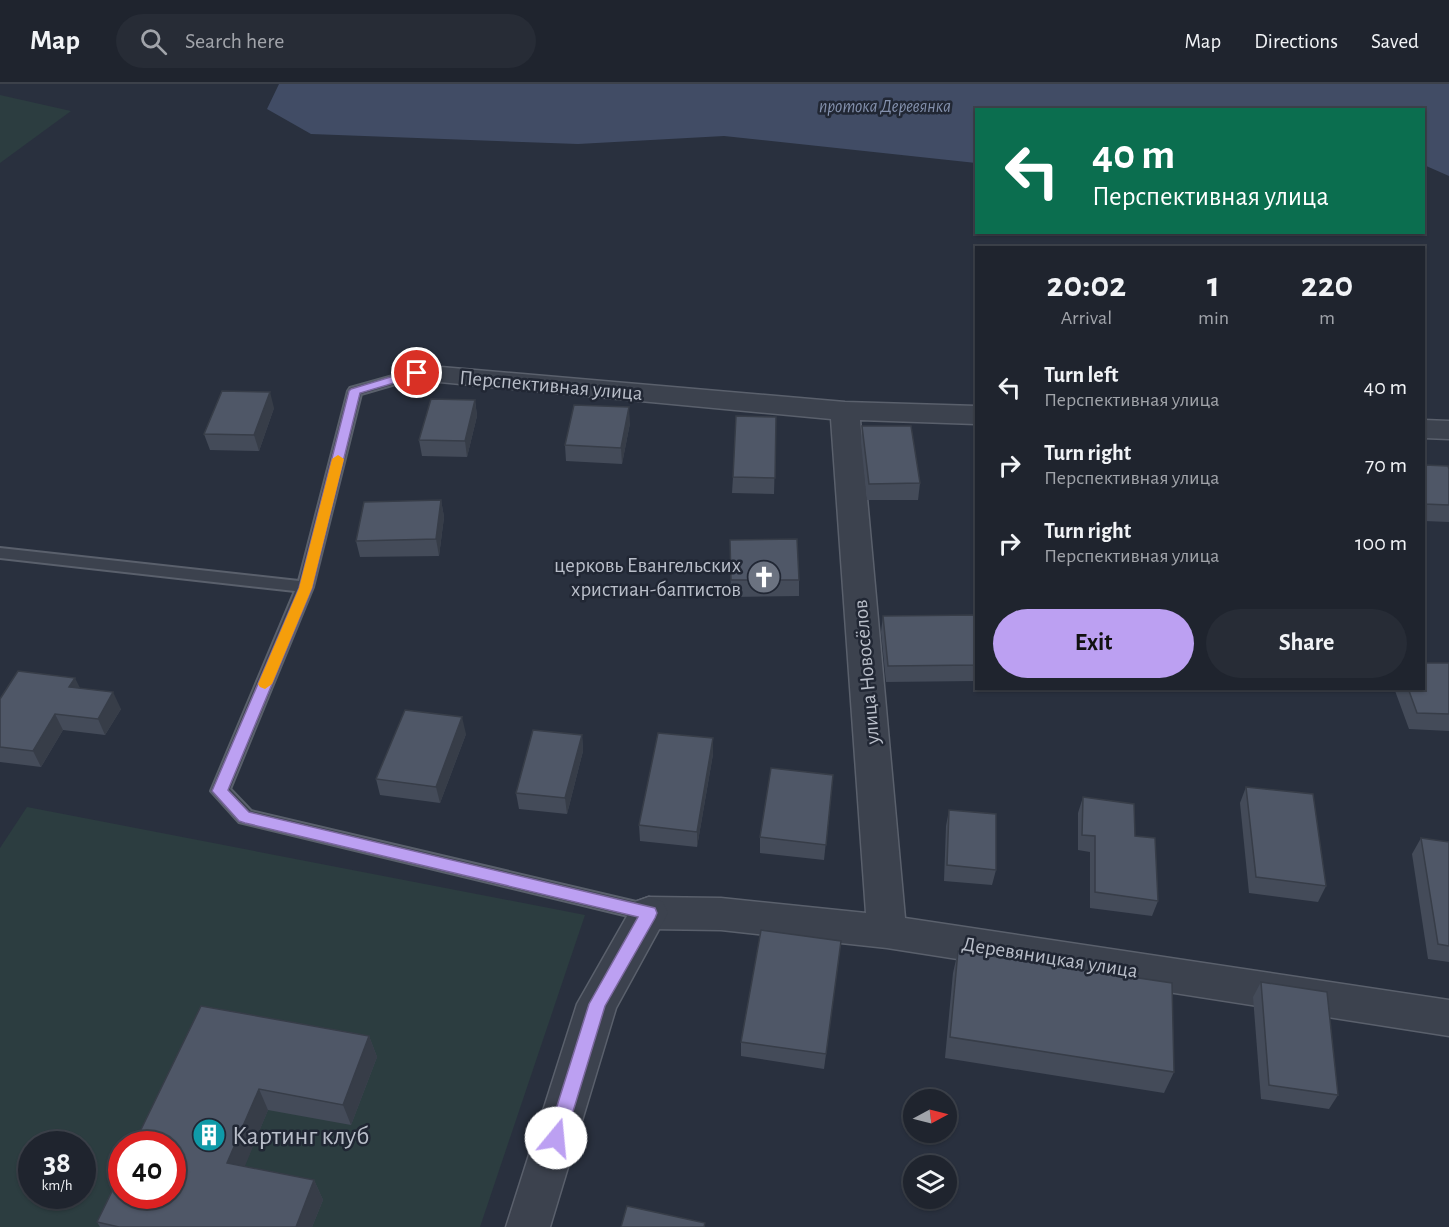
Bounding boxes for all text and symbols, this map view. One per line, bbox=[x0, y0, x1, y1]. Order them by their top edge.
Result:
search box bbox=[116, 14, 536, 68]
icon: search bbox=[137, 25, 170, 58]
text: Map bbox=[30, 27, 80, 55]
text: Search here bbox=[185, 30, 284, 52]
text: Map bbox=[1185, 31, 1221, 52]
text: Directions bbox=[1254, 31, 1338, 52]
text: Saved bbox=[1371, 31, 1419, 52]
water label: протока Деревянка bbox=[819, 98, 951, 116]
icon: left bbox=[993, 132, 1071, 210]
text: 40 m bbox=[1092, 134, 1175, 176]
text: Перспективная улица bbox=[1092, 183, 1329, 210]
text: 20:02 bbox=[1047, 267, 1126, 303]
text: 1 bbox=[1207, 267, 1220, 303]
text: 220 bbox=[1301, 267, 1353, 303]
text: Arrival bbox=[1061, 308, 1112, 328]
text: min bbox=[1198, 308, 1229, 328]
text: m bbox=[1319, 308, 1335, 328]
pin bbox=[391, 347, 442, 398]
icon: arrive bbox=[400, 356, 433, 389]
text: Turn left bbox=[1044, 364, 1118, 386]
street label: Перспективная улица bbox=[458, 367, 644, 404]
icon: left bbox=[993, 371, 1026, 404]
text: 40 m bbox=[1364, 376, 1407, 398]
text: Перспективная улица bbox=[1044, 390, 1219, 410]
text: Turn right bbox=[1044, 442, 1131, 464]
icon: right bbox=[993, 449, 1026, 482]
text: 70 m bbox=[1365, 454, 1407, 476]
text: Перспективная улица bbox=[1044, 468, 1219, 488]
text: Turn right bbox=[1044, 520, 1131, 542]
icon: right bbox=[993, 527, 1026, 560]
text: 100 m bbox=[1355, 532, 1407, 554]
text: Перспективная улица bbox=[1044, 546, 1219, 566]
place label: церковь Евангельских христиан-баптистов bbox=[554, 555, 741, 600]
church icon: церковь Евангельских христиан-баптистов bbox=[746, 559, 782, 595]
street label: улица Новосёлов bbox=[850, 599, 883, 746]
button: Exit bbox=[993, 609, 1194, 678]
button: Share bbox=[1206, 609, 1407, 678]
street label: Деревяницкая улица bbox=[961, 933, 1140, 982]
north arrow bbox=[903, 1089, 957, 1143]
map controls bbox=[903, 1089, 957, 1209]
position arrow bbox=[524, 1106, 588, 1170]
building icon: Картинг клуб bbox=[191, 1117, 227, 1153]
place label: Картинг клуб bbox=[232, 1123, 369, 1149]
speed limit sign: 40 bbox=[108, 1131, 186, 1209]
text: 38 bbox=[43, 1148, 71, 1178]
button: layers bbox=[903, 1155, 957, 1209]
text: km/h bbox=[42, 1178, 72, 1193]

